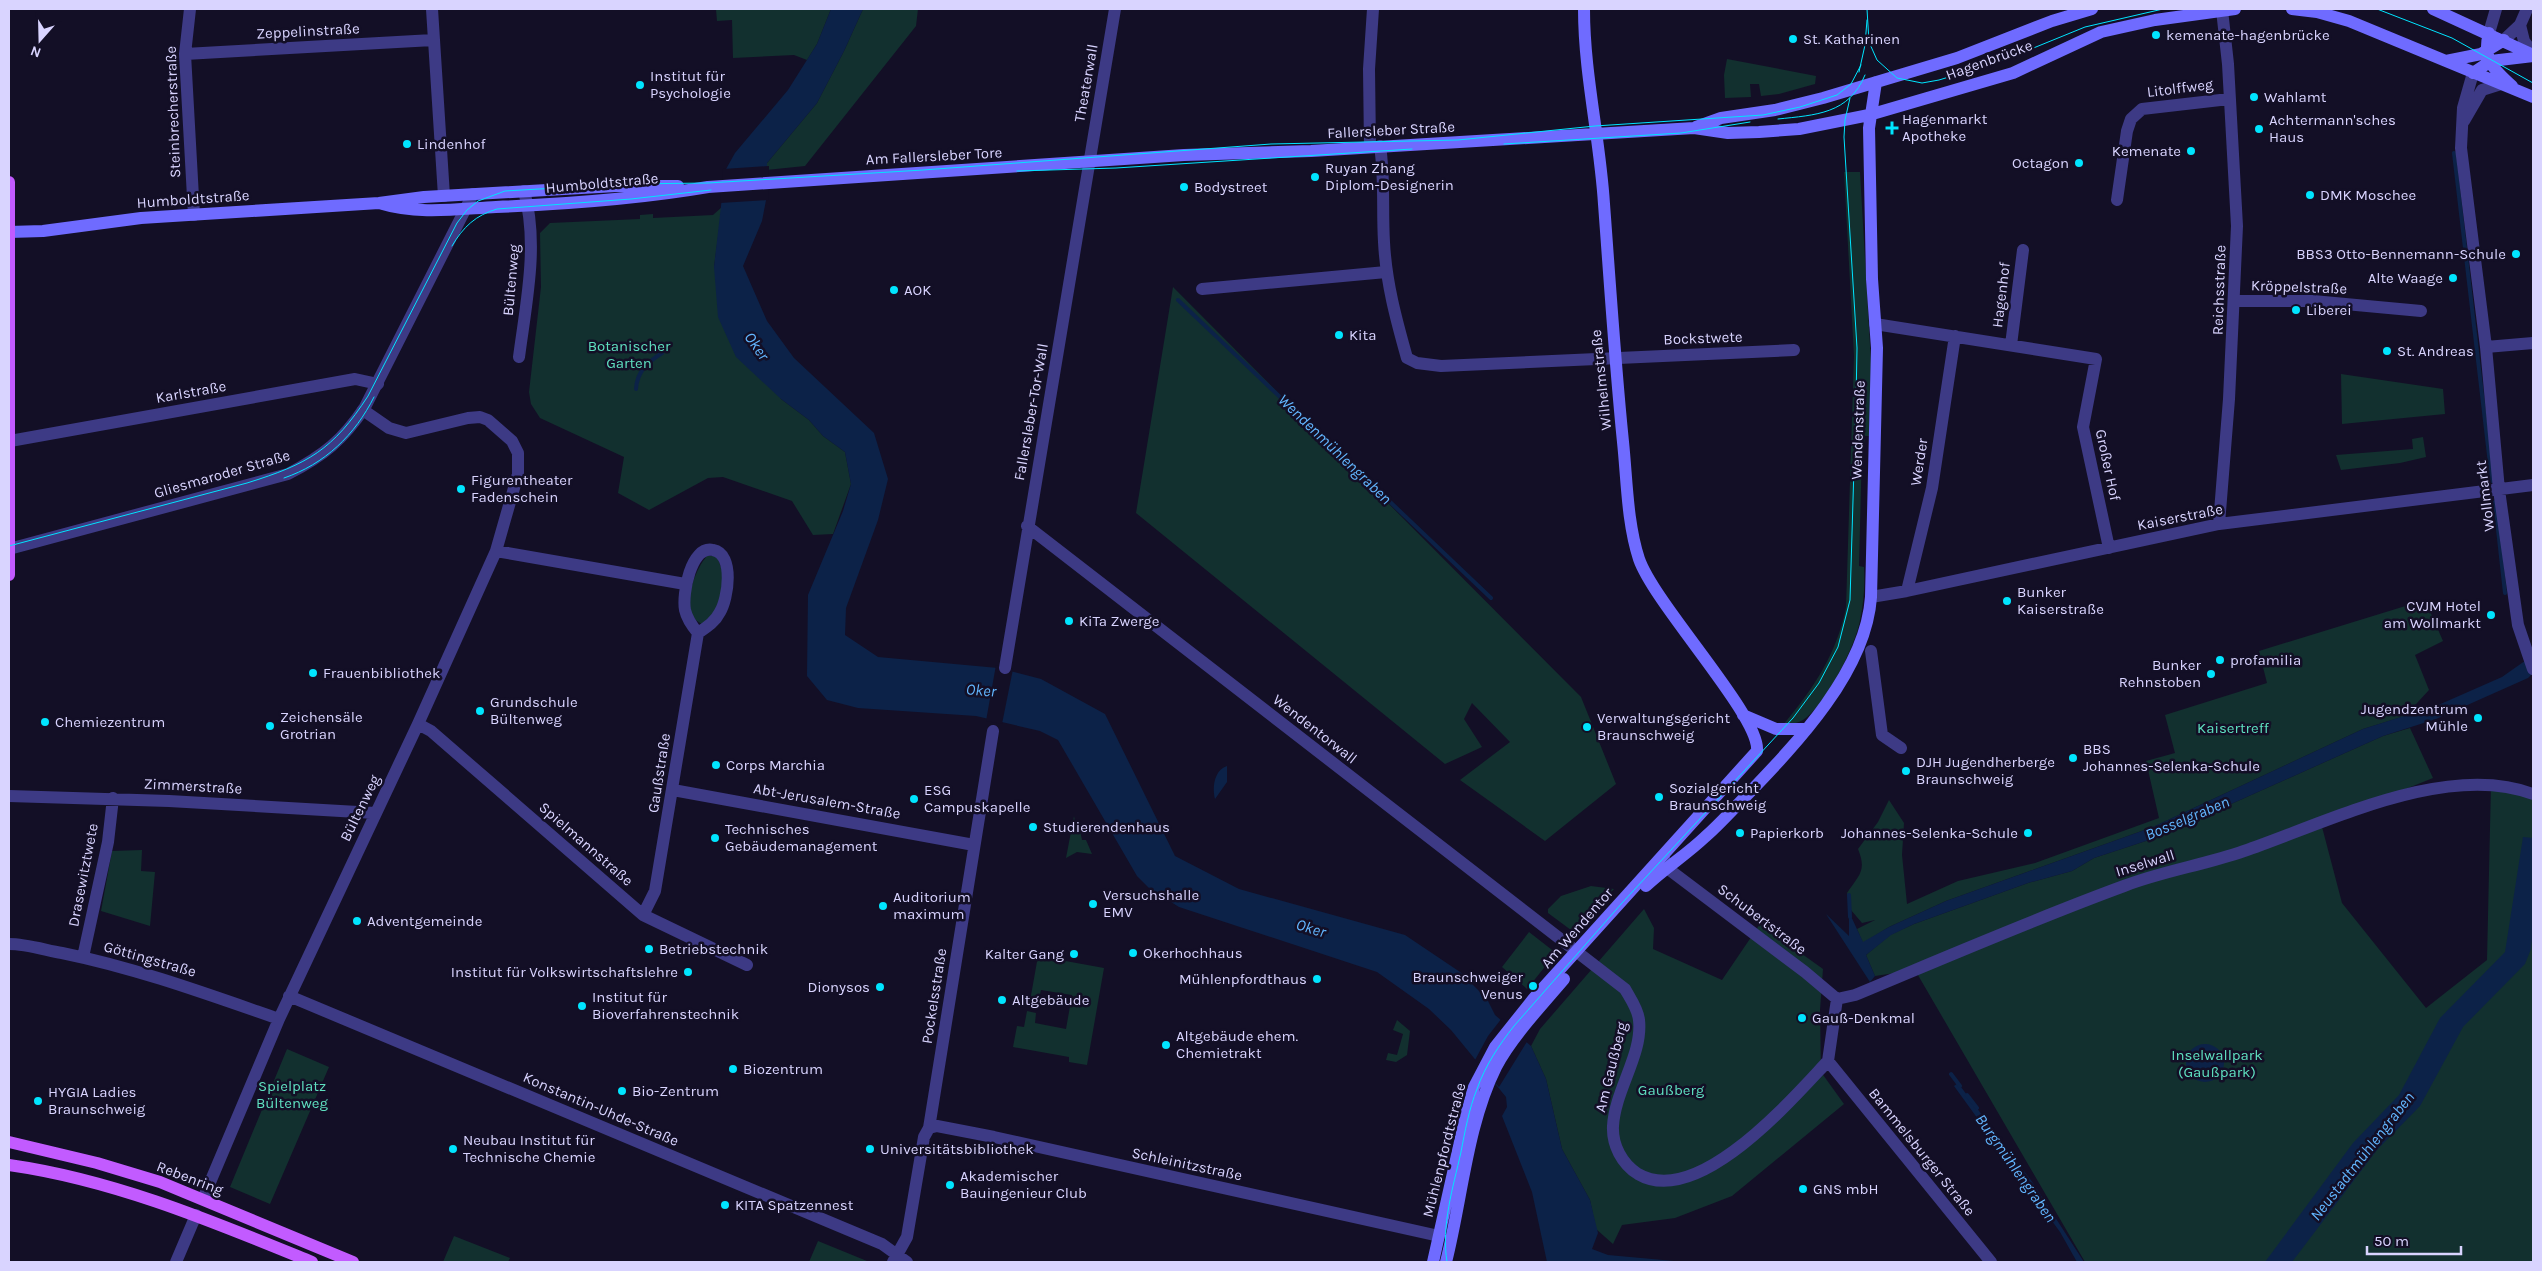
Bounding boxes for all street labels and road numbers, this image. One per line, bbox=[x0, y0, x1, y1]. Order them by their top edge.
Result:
street label: Zeppelinstraße bbox=[256, 19, 360, 43]
street label: Hagenbrücke bbox=[1943, 36, 2035, 84]
street label: Theaterwall bbox=[1070, 43, 1102, 123]
street label: Steinbrecherstraße bbox=[162, 46, 184, 178]
street label: Litolffweg bbox=[2146, 75, 2215, 101]
street label: Fallersleber Straße bbox=[1327, 118, 1455, 142]
street label: Am Fallersleber Tore bbox=[865, 143, 1003, 169]
street label: Humboldtstraße bbox=[545, 169, 659, 197]
street label: Humboldtstraße bbox=[136, 186, 250, 212]
street label: Bültenweg bbox=[499, 243, 523, 317]
street label: Reichsstraße bbox=[2208, 245, 2230, 335]
street label: Hagenhof bbox=[1988, 260, 2014, 329]
street label: Kröppelstraße bbox=[2251, 276, 2347, 298]
street label: Bockstwete bbox=[1663, 328, 1743, 348]
street label: Wilhelmstraße bbox=[1587, 329, 1615, 431]
street label: Fallersleber-Tor-Wall bbox=[1010, 342, 1052, 482]
street label: Karlstraße bbox=[154, 377, 228, 407]
street label: Wendenstraße bbox=[1847, 380, 1869, 480]
street label: Großer Hof bbox=[2092, 428, 2125, 503]
street label: Werder bbox=[1906, 436, 1932, 487]
street label: Gliesmaroder Straße bbox=[152, 446, 292, 502]
street label: Wollmarkt bbox=[2472, 459, 2498, 533]
street label: Kaiserstraße bbox=[2136, 500, 2224, 534]
street label: Wendentorwall bbox=[1269, 690, 1361, 768]
street label: Gaußstraße bbox=[644, 732, 674, 814]
street label: Bültenweg bbox=[336, 771, 384, 844]
street label: Zimmerstraße bbox=[143, 774, 243, 798]
street label: Abt-Jerusalem-Straße bbox=[752, 779, 902, 823]
street label: Spielmannstraße bbox=[535, 798, 637, 890]
street label: Drasewitztwete bbox=[64, 822, 102, 928]
street label: Inselwall bbox=[2113, 846, 2177, 880]
street label: Schubertstraße bbox=[1714, 880, 1810, 958]
street label: Am Wendentor bbox=[1537, 884, 1617, 972]
street label: Göttingstraße bbox=[102, 937, 198, 981]
street label: Pockelsstraße bbox=[918, 947, 950, 1045]
street label: Am Gaußberg bbox=[1591, 1019, 1631, 1114]
street label: Konstantin-Uhde-Straße bbox=[520, 1068, 682, 1150]
street label: Mühlenpfordtstraße bbox=[1419, 1081, 1469, 1219]
street label: Bammelsburger Straße bbox=[1865, 1085, 1979, 1219]
street label: Schleinitzstraße bbox=[1130, 1143, 1244, 1185]
street label: Rebenring bbox=[154, 1157, 226, 1199]

